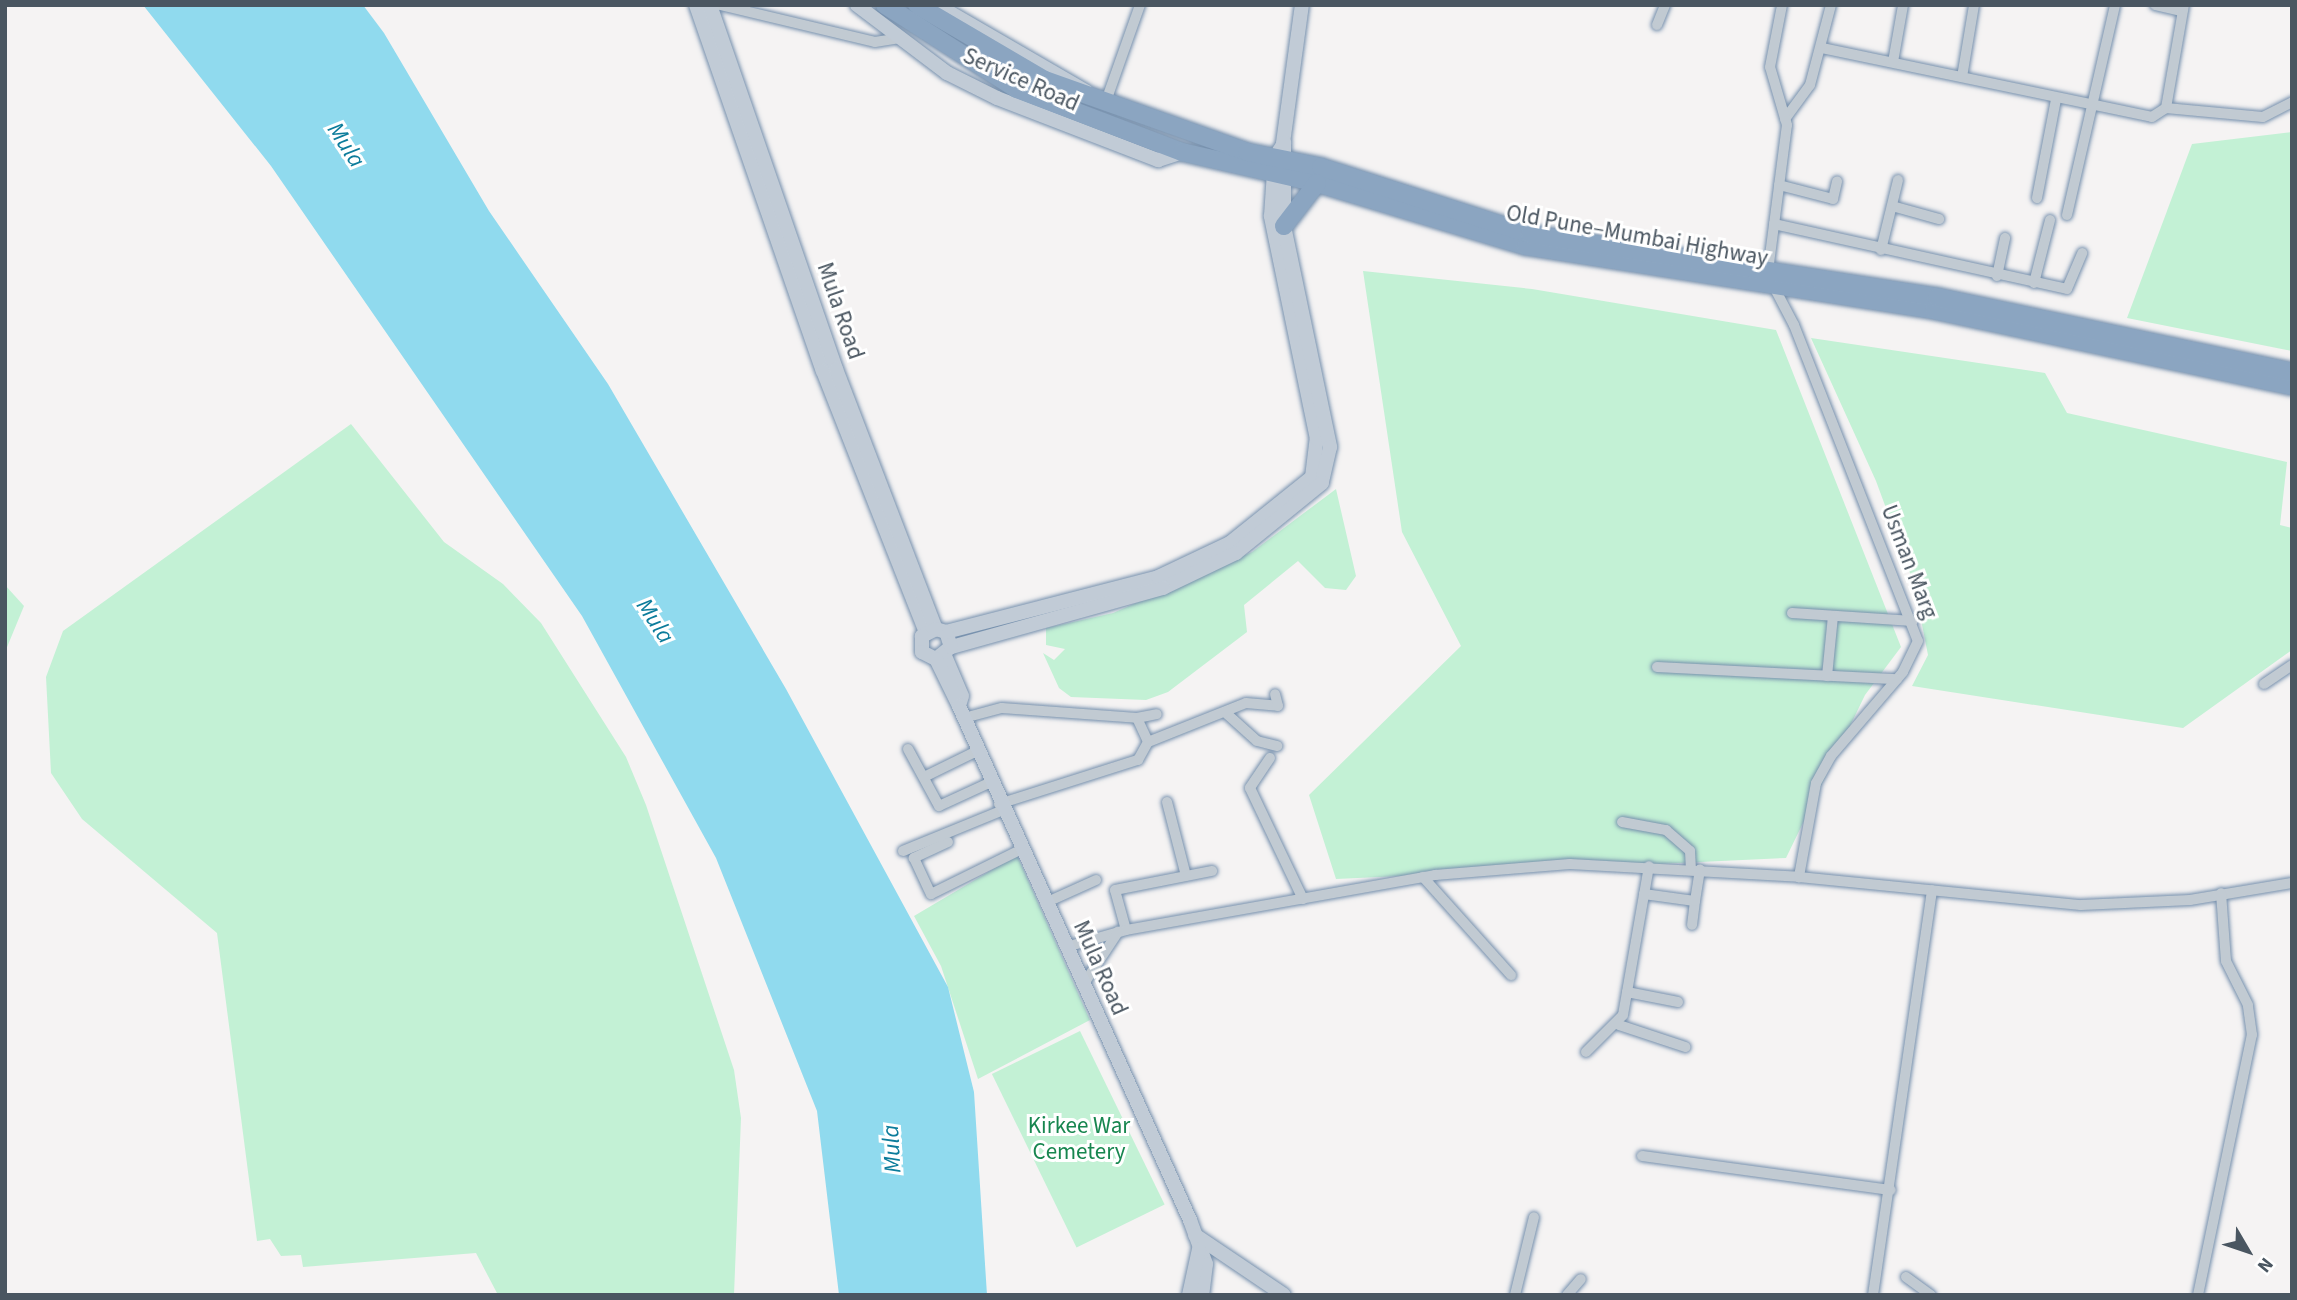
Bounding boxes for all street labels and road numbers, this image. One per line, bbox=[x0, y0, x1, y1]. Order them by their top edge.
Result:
street label: Service Road bbox=[959, 42, 1083, 118]
street label: Old Pune–Mumbai Highway bbox=[1504, 199, 1770, 273]
street label: Mula Road bbox=[811, 259, 869, 363]
street label: Usman Marg bbox=[1875, 501, 1943, 623]
street label: Mula Road bbox=[1067, 916, 1133, 1020]

